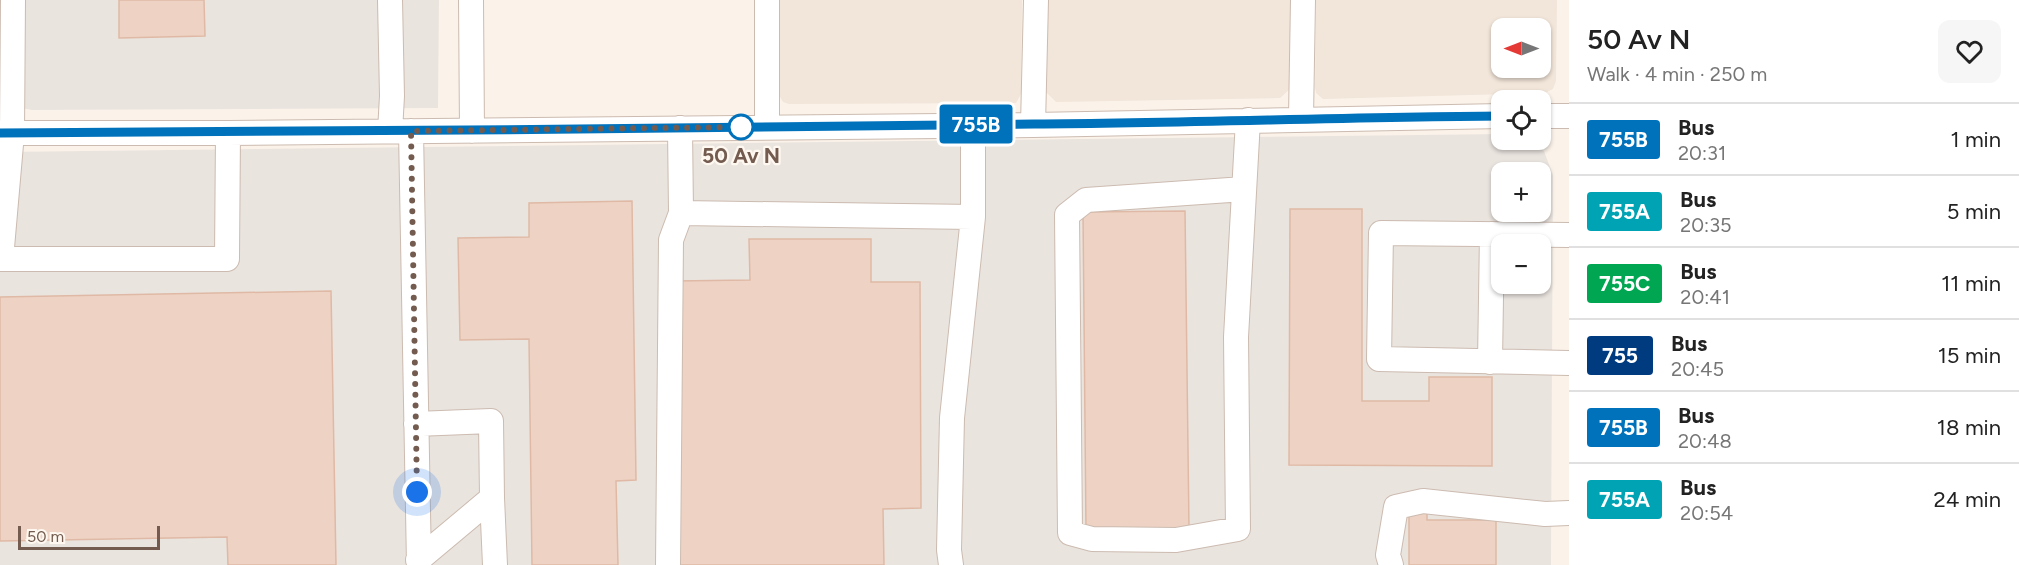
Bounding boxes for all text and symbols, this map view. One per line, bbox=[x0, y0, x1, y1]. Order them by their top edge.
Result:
north arrow bbox=[1491, 18, 1551, 78]
map controls bbox=[1491, 18, 1551, 294]
button: heart bbox=[1938, 20, 2001, 83]
text: 50 Av N bbox=[1587, 22, 1690, 56]
text: Walk · 4 min · 250 m bbox=[1587, 62, 1767, 86]
button: locate bbox=[1491, 90, 1551, 150]
line badge: 755B bbox=[934, 104, 1018, 144]
text: 755B bbox=[952, 112, 1000, 137]
marker: 50 Av N bbox=[728, 114, 754, 140]
text: Bus bbox=[1678, 114, 1714, 141]
text: 1 min bbox=[1950, 126, 2001, 153]
text: 755B bbox=[1599, 127, 1648, 152]
text: 20:31 bbox=[1678, 141, 1726, 165]
place label: 50 Av N bbox=[702, 143, 780, 168]
button: + bbox=[1491, 162, 1551, 222]
text: Bus bbox=[1680, 186, 1716, 213]
text: 5 min bbox=[1947, 198, 2001, 225]
text: 755A bbox=[1599, 199, 1650, 224]
text: 20:35 bbox=[1680, 213, 1732, 237]
button: − bbox=[1491, 234, 1551, 294]
text: Bus bbox=[1680, 258, 1717, 285]
text: 11 min bbox=[1941, 270, 2001, 297]
text: 755C bbox=[1599, 271, 1650, 296]
text: 20:41 bbox=[1680, 285, 1730, 309]
text: Bus bbox=[1671, 330, 1707, 357]
text: 15 min bbox=[1938, 342, 2001, 369]
text: 755 bbox=[1602, 343, 1638, 368]
text: 20:45 bbox=[1671, 357, 1724, 381]
text: Bus bbox=[1678, 402, 1714, 429]
text: 18 min bbox=[1937, 414, 2001, 441]
text: 755B bbox=[1599, 415, 1648, 440]
text: 20:48 bbox=[1678, 429, 1732, 453]
text: Bus bbox=[1680, 474, 1716, 501]
your location bbox=[402, 477, 432, 507]
text: 24 min bbox=[1934, 486, 2001, 513]
text: 755A bbox=[1599, 487, 1650, 512]
text: 20:54 bbox=[1680, 501, 1733, 525]
scale bar bbox=[18, 523, 160, 550]
text: 50 m bbox=[27, 527, 64, 546]

